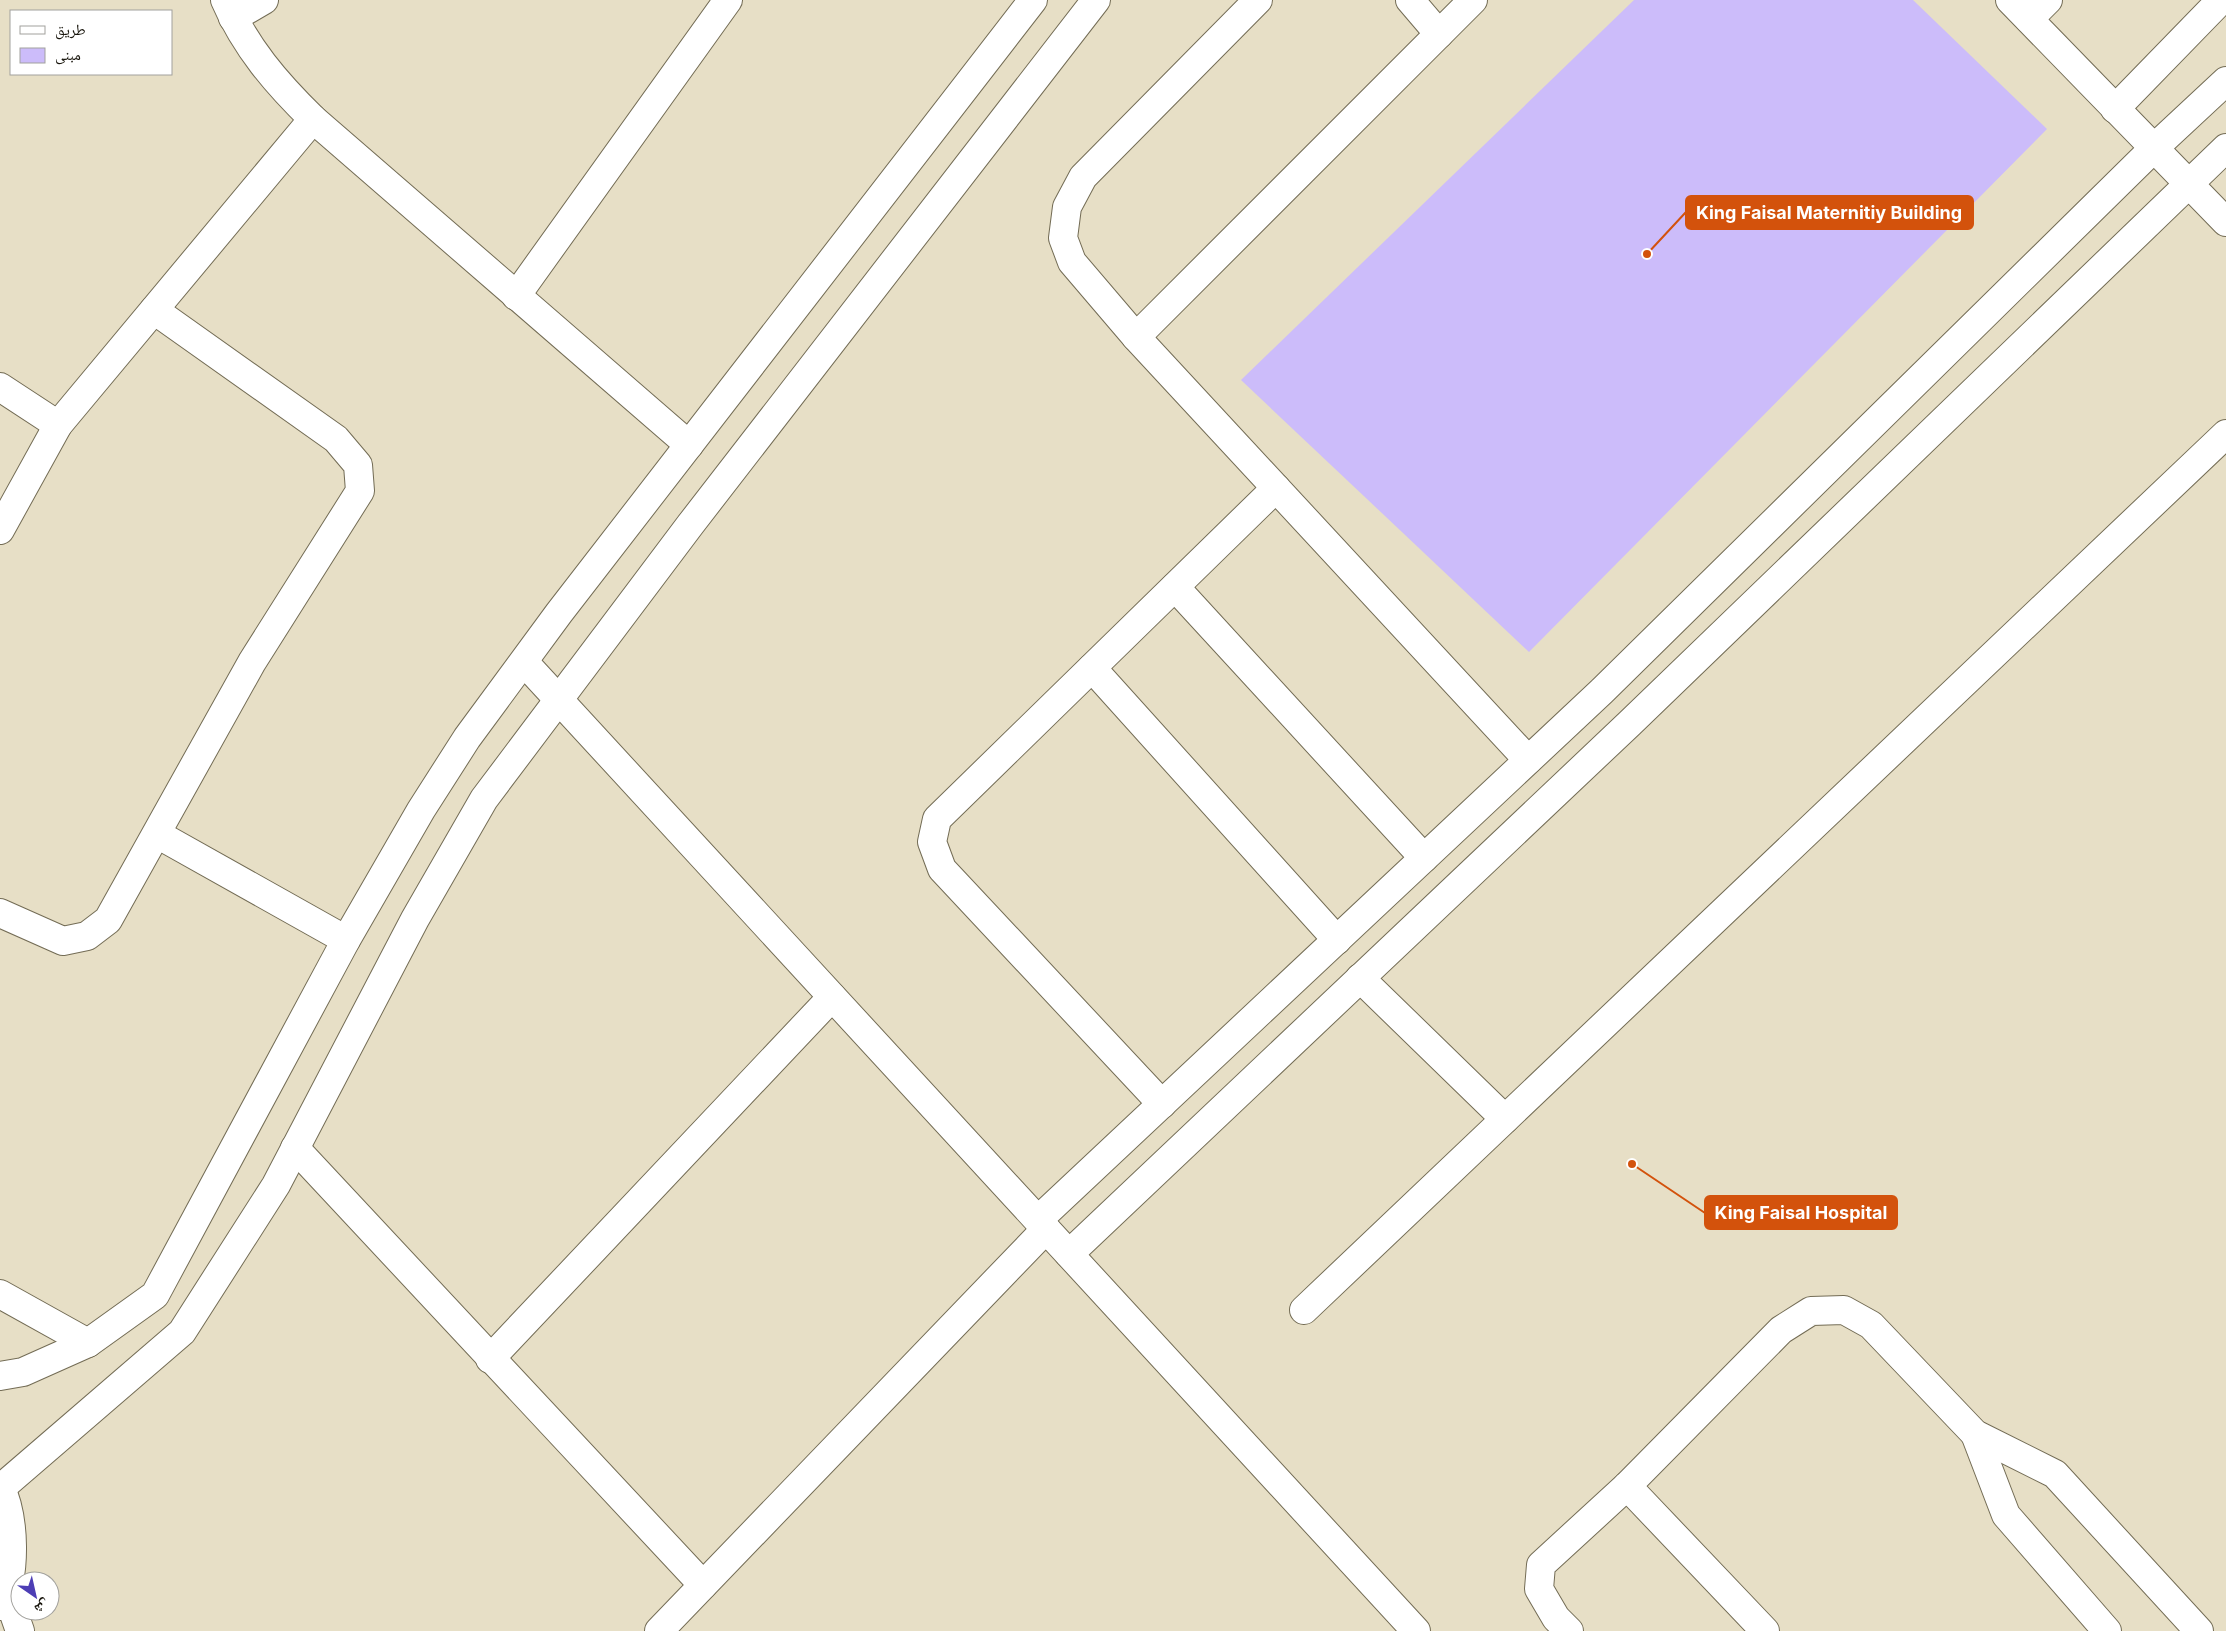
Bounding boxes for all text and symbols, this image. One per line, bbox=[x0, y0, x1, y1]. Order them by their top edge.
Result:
legend bbox=[10, 10, 172, 75]
text: طريق bbox=[55, 20, 86, 40]
text: مبنى bbox=[55, 45, 81, 65]
callout: King Faisal Maternitiy Building bbox=[1686, 196, 1973, 229]
text: King Faisal Maternitiy Building bbox=[1696, 202, 1962, 223]
callout: King Faisal Hospital bbox=[1705, 1196, 1897, 1229]
text: King Faisal Hospital bbox=[1715, 1202, 1887, 1223]
north arrow bbox=[10, 1571, 60, 1621]
text: ش bbox=[31, 1595, 53, 1618]

